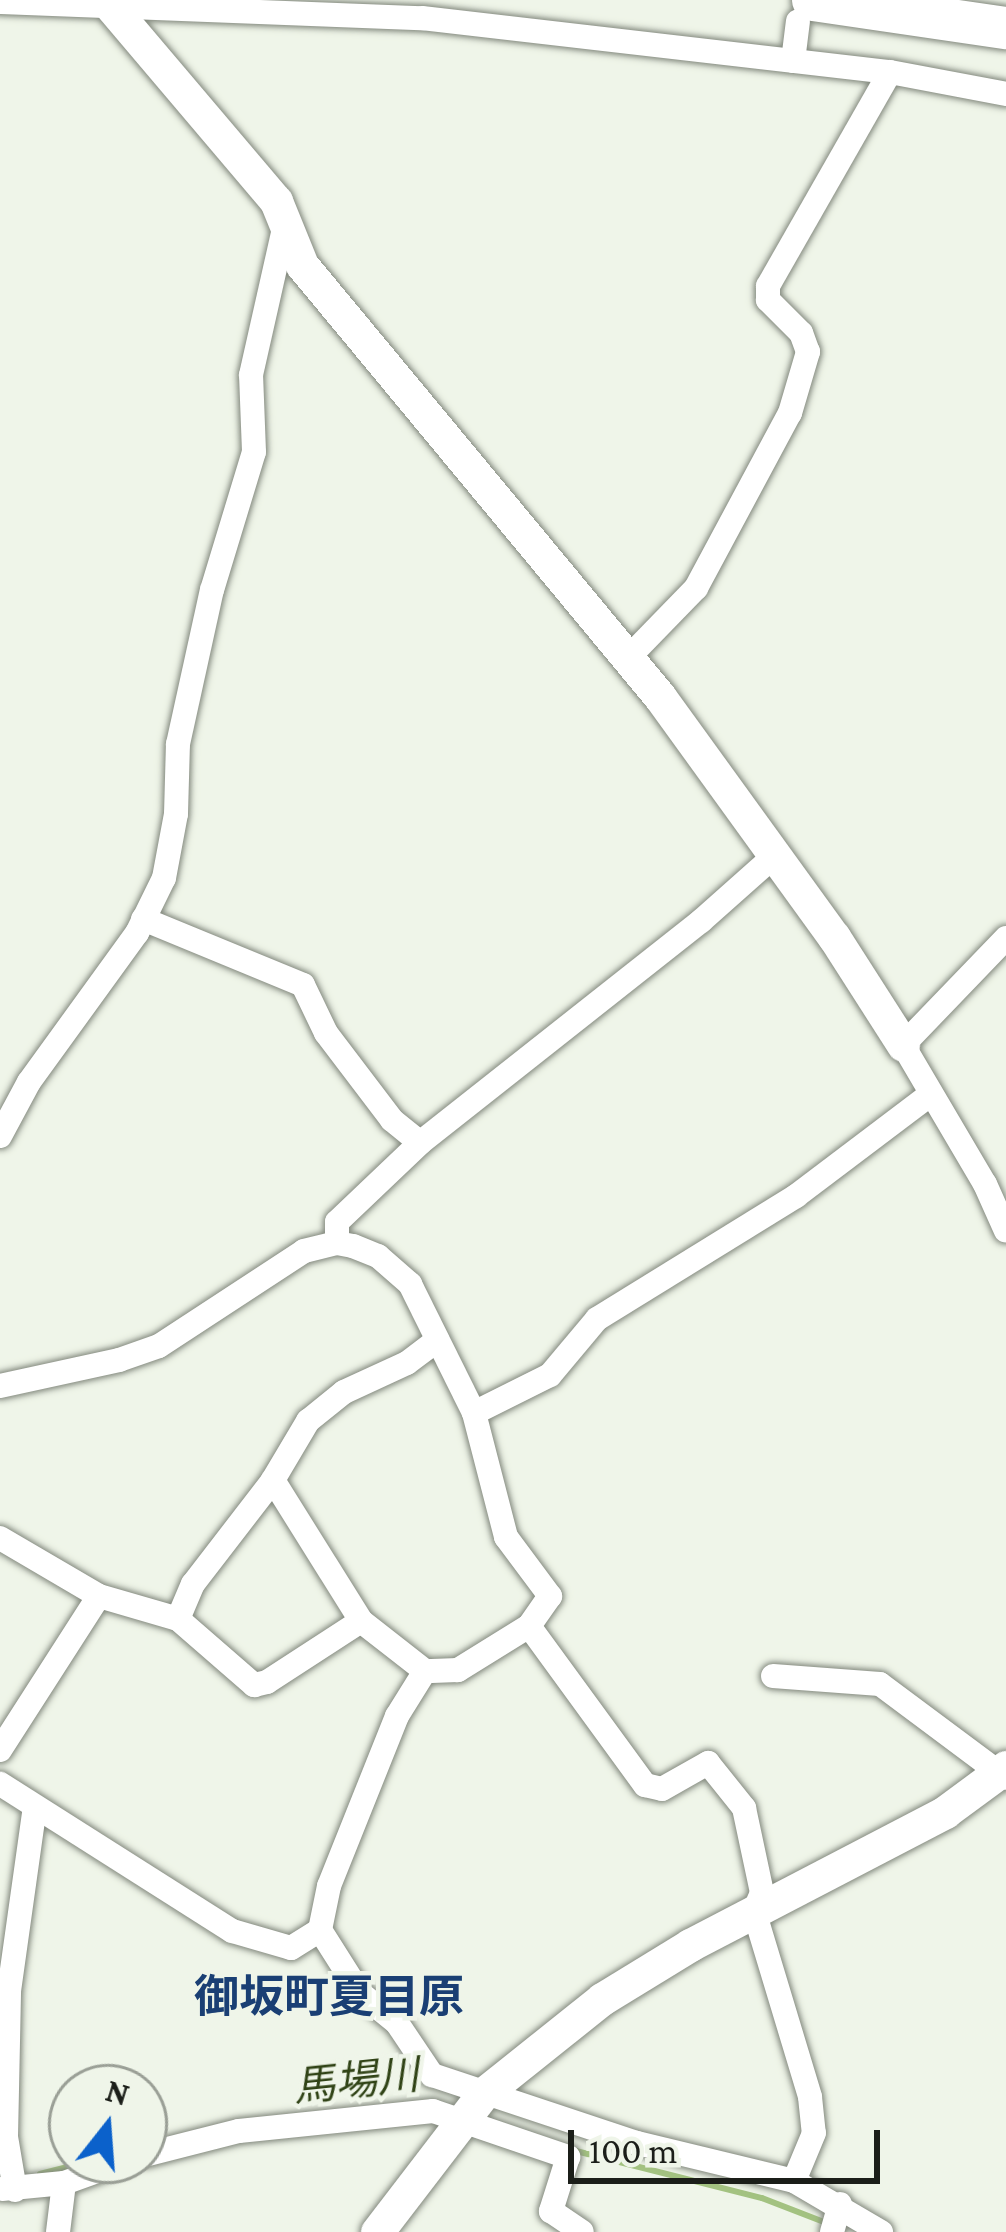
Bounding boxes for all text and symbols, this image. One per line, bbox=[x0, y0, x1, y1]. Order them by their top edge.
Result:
district label: 御坂町夏目原 bbox=[194, 1971, 464, 2025]
water label: 馬場川 bbox=[291, 2049, 421, 2113]
north arrow bbox=[48, 2064, 168, 2184]
text: N bbox=[102, 2071, 134, 2113]
scale bar bbox=[574, 2106, 886, 2180]
text: 100 m bbox=[589, 2131, 677, 2171]

